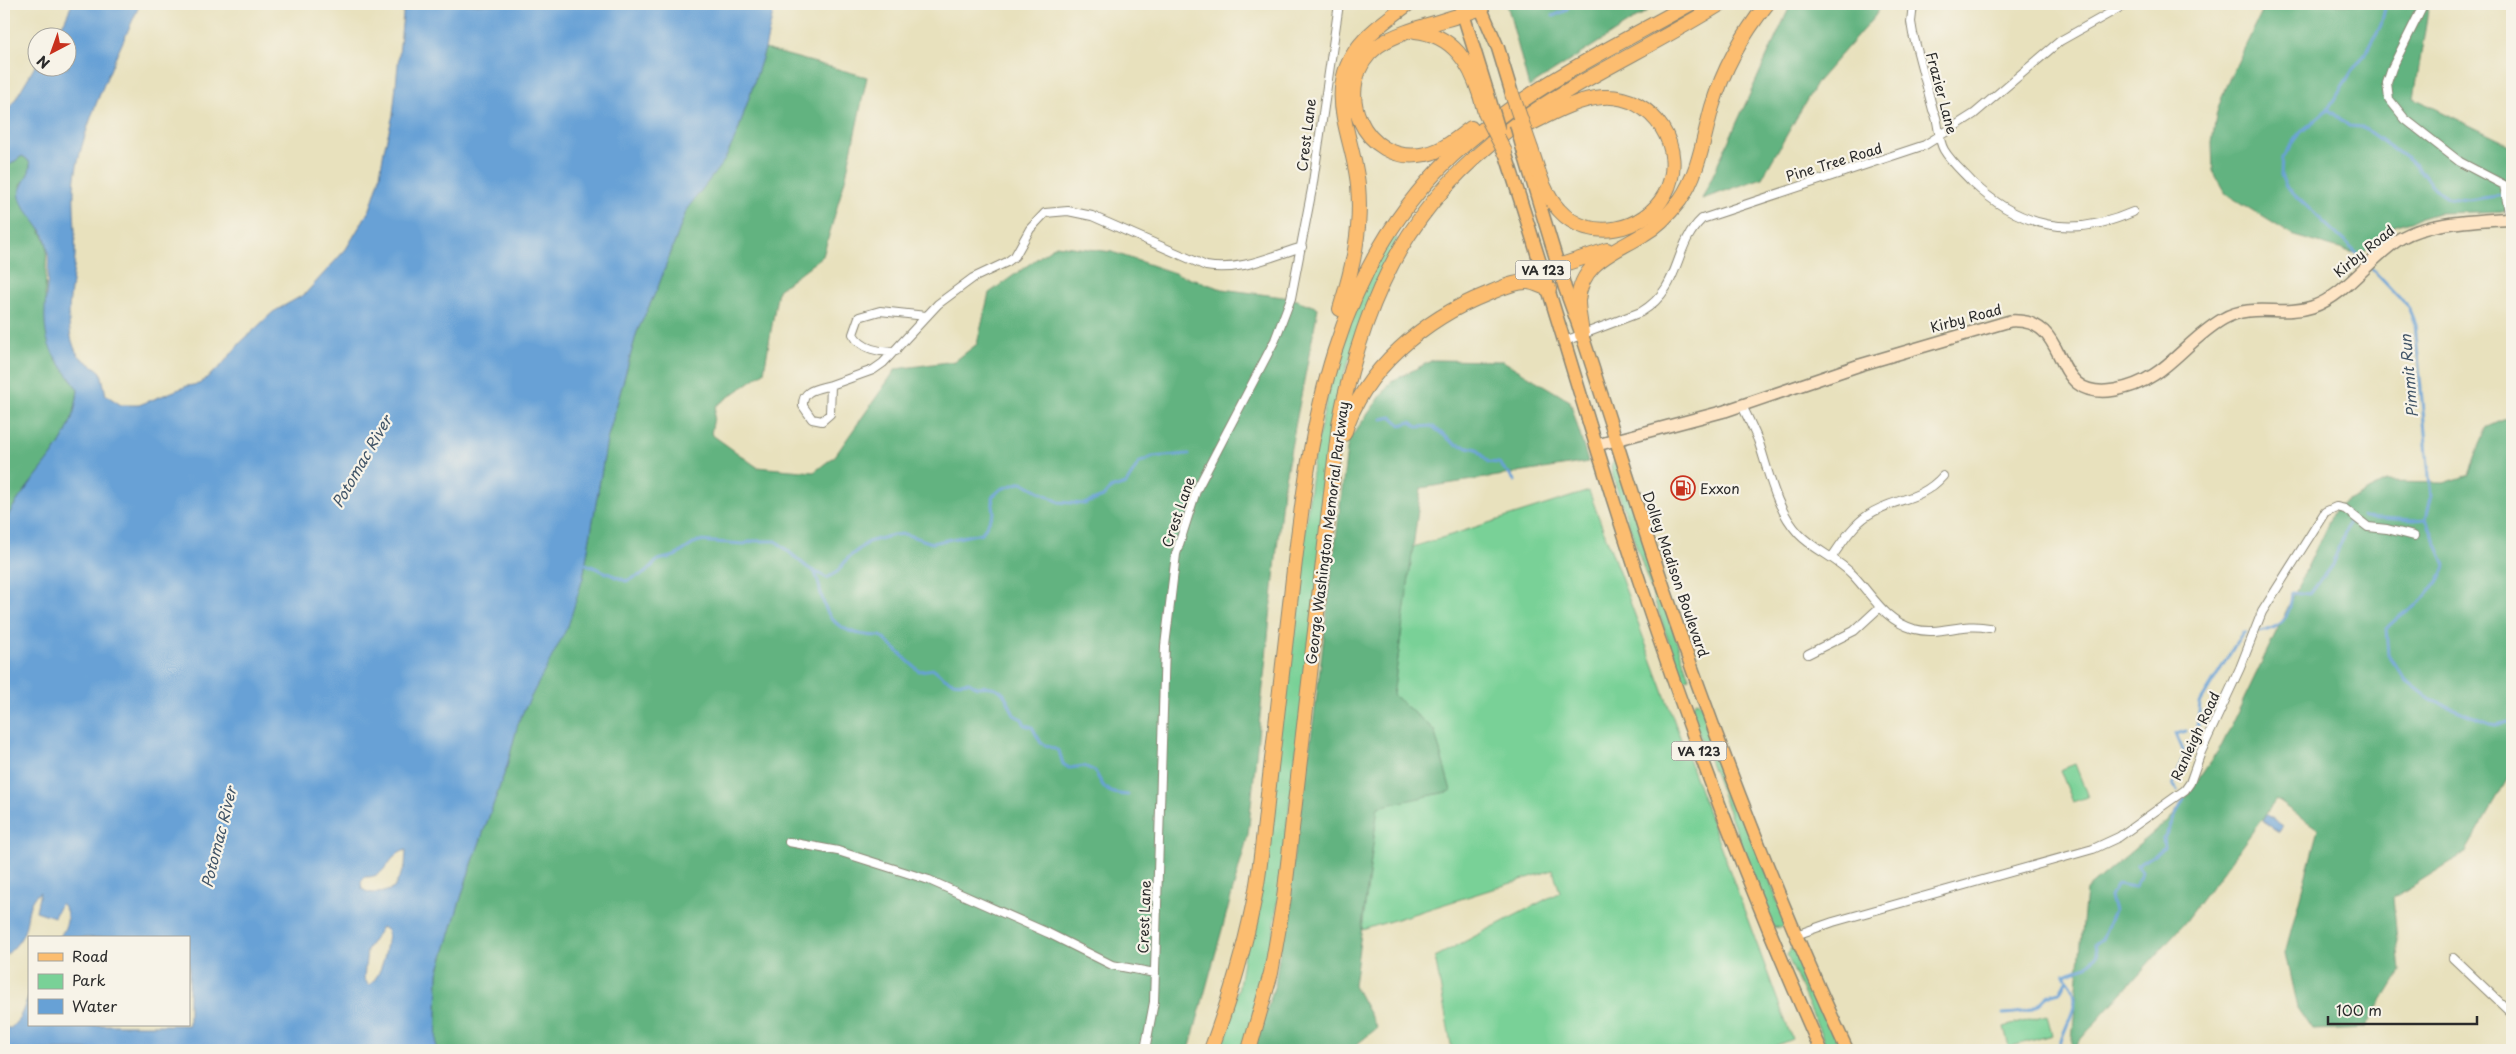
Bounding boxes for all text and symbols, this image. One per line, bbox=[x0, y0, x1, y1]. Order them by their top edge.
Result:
north arrow bbox=[28, 28, 78, 78]
street label: Frazier Lane bbox=[1921, 50, 1963, 136]
text: N bbox=[32, 51, 54, 74]
street label: Crest Lane bbox=[1291, 97, 1321, 173]
street label: Pine Tree Road bbox=[1783, 137, 1885, 187]
street label: Kirby Road bbox=[2329, 220, 2399, 282]
road number: VA 123 bbox=[1516, 260, 1570, 280]
street label: Kirby Road bbox=[1928, 298, 2004, 338]
water label: Pimmit Run bbox=[2393, 333, 2423, 419]
street label: George Washington Memorial Parkway bbox=[1300, 400, 1354, 666]
water label: Potomac River bbox=[325, 409, 398, 511]
street label: Crest Lane bbox=[1156, 474, 1200, 550]
fuel station icon: Exxon bbox=[1670, 475, 1696, 501]
place label: Exxon bbox=[1700, 478, 1740, 499]
street label: Dolley Madison Boulevard bbox=[1638, 488, 1715, 660]
street label: Ranleigh Road bbox=[2165, 688, 2225, 784]
road number: VA 123 bbox=[1672, 741, 1726, 760]
water label: Potomac River bbox=[194, 782, 242, 890]
street label: Crest Lane bbox=[1132, 880, 1156, 954]
legend bbox=[28, 936, 190, 1026]
text: Road bbox=[72, 944, 108, 967]
text: Park bbox=[72, 968, 106, 991]
text: Water bbox=[72, 994, 117, 1017]
scale bar bbox=[2328, 994, 2477, 1026]
text: 100 m bbox=[2336, 998, 2382, 1021]

